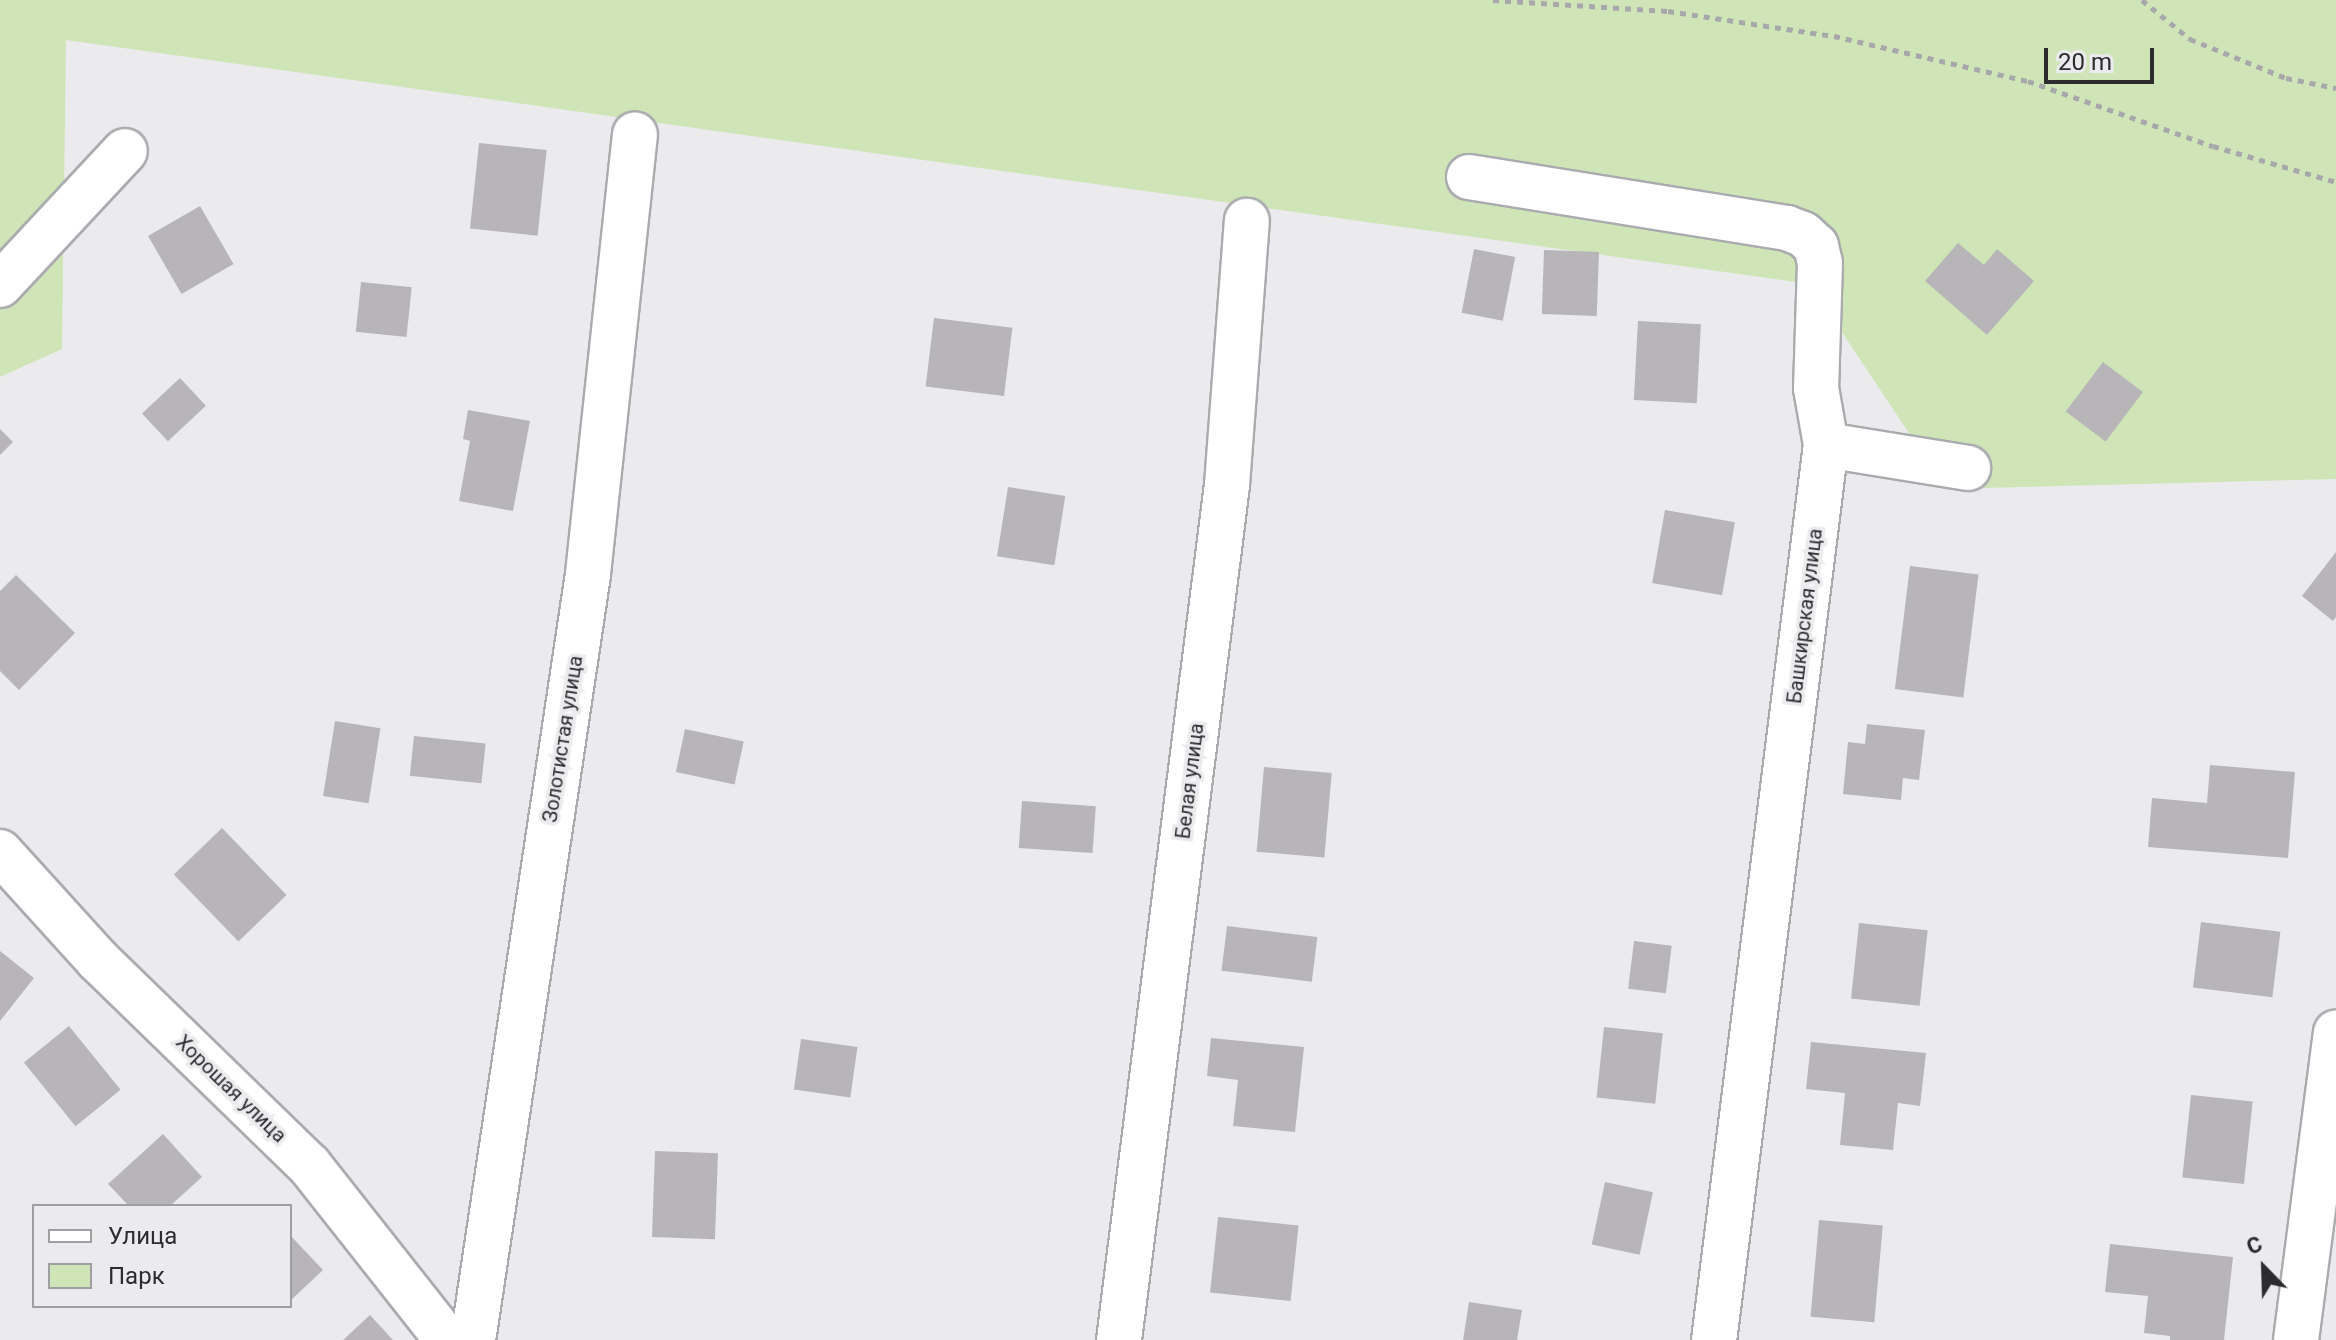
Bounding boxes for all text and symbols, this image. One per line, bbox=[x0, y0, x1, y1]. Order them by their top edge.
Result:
scale bar bbox=[2048, 32, 2158, 82]
text: 20 m bbox=[2058, 48, 2112, 76]
street label: Башкирская улица bbox=[1782, 527, 1828, 705]
street label: Золотистая улица bbox=[538, 654, 588, 824]
street label: Белая улица bbox=[1171, 722, 1209, 840]
street label: Хорошая улица bbox=[171, 1030, 291, 1148]
legend bbox=[32, 1204, 292, 1308]
text: Улица bbox=[108, 1222, 177, 1250]
north arrow bbox=[2224, 1228, 2304, 1308]
text: С bbox=[2243, 1231, 2266, 1260]
text: Парк bbox=[108, 1262, 165, 1290]

